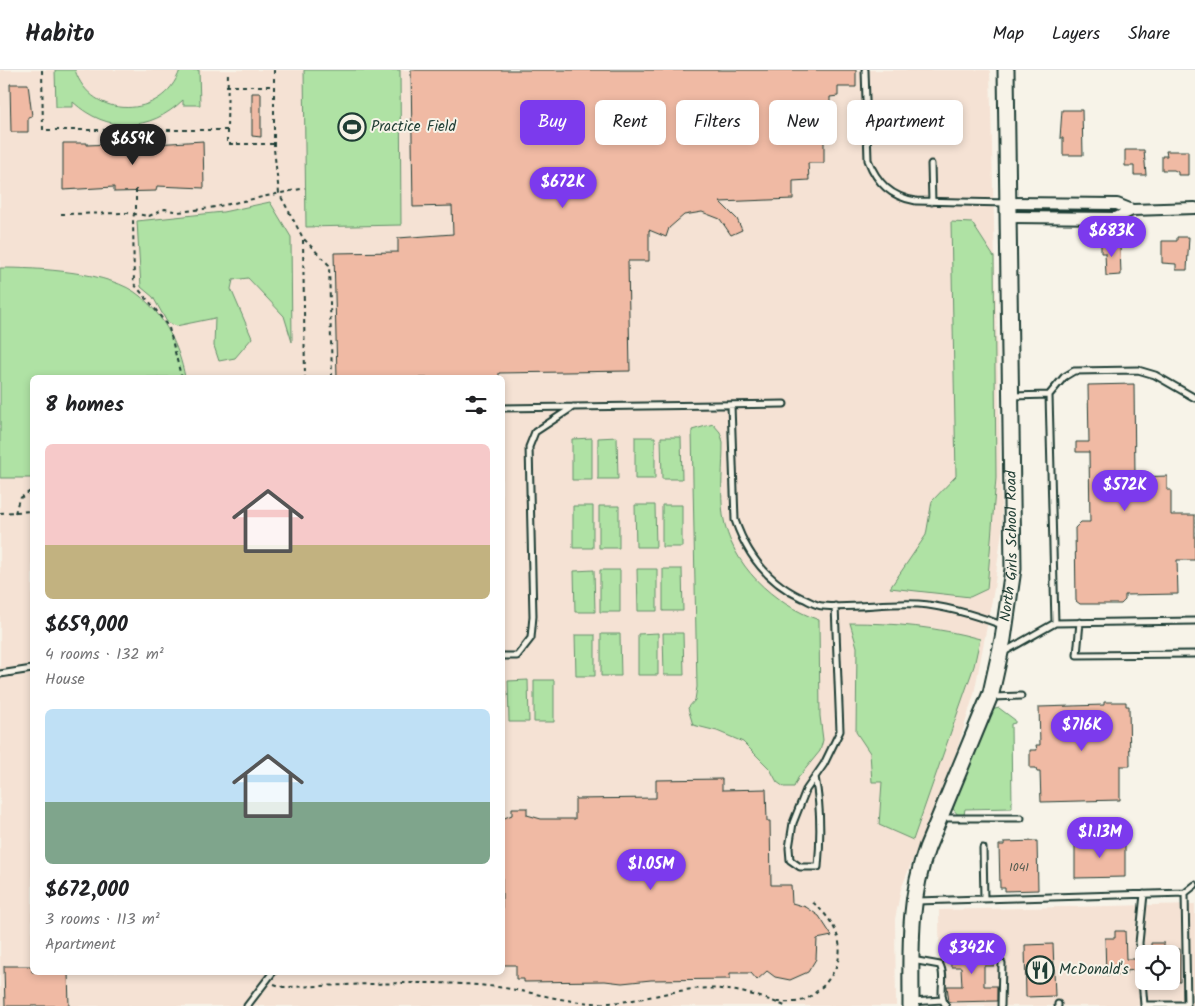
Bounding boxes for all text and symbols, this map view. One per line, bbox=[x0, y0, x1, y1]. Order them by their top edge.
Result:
text: Habito bbox=[25, 15, 94, 54]
text: Map bbox=[993, 20, 1024, 49]
text: Layers bbox=[1052, 20, 1100, 49]
text: Share bbox=[1128, 20, 1170, 49]
chip: Buy bbox=[520, 100, 585, 145]
chip: Rent bbox=[595, 100, 666, 145]
chip: Filters bbox=[676, 100, 759, 145]
chip: New bbox=[769, 100, 837, 145]
chip: Apartment bbox=[847, 100, 963, 145]
sports icon: Practice Field bbox=[337, 112, 367, 142]
place label: Practice Field bbox=[371, 115, 456, 139]
pin: $659K bbox=[98, 124, 168, 166]
text: $659K bbox=[111, 127, 155, 152]
pin: $672K bbox=[528, 166, 598, 209]
text: $672K bbox=[541, 170, 585, 195]
pin: $683K bbox=[1077, 216, 1147, 258]
text: $683K bbox=[1089, 219, 1135, 244]
text: 8 homes bbox=[45, 389, 124, 422]
icon: filters bbox=[462, 391, 490, 419]
street label: North Girls School Road bbox=[994, 470, 1025, 623]
pin: $572K bbox=[1090, 470, 1160, 512]
text: $572K bbox=[1103, 473, 1147, 498]
icon: home bbox=[223, 476, 313, 566]
text: $659,000 bbox=[45, 609, 128, 642]
text: 4 rooms · 132 m² bbox=[45, 642, 164, 667]
text: House bbox=[45, 667, 85, 692]
pin: $716K bbox=[1047, 710, 1117, 752]
text: $716K bbox=[1062, 713, 1102, 738]
icon: home bbox=[223, 741, 313, 831]
pin: $1.13M bbox=[1059, 816, 1141, 859]
text: $1.13M bbox=[1078, 820, 1122, 845]
pin: $1.05M bbox=[610, 848, 692, 891]
text: $1.05M bbox=[628, 852, 674, 877]
house number: 1041 bbox=[1009, 858, 1029, 877]
text: $672,000 bbox=[45, 874, 129, 907]
text: 3 rooms · 113 m² bbox=[45, 907, 160, 932]
text: Apartment bbox=[45, 932, 116, 957]
pin: $342K bbox=[937, 932, 1007, 975]
text: $342K bbox=[949, 936, 995, 961]
map controls bbox=[1135, 945, 1180, 990]
button: locate bbox=[1135, 945, 1180, 990]
restaurant icon: McDonald's bbox=[1025, 955, 1055, 985]
place label: McDonald's bbox=[1059, 958, 1129, 982]

